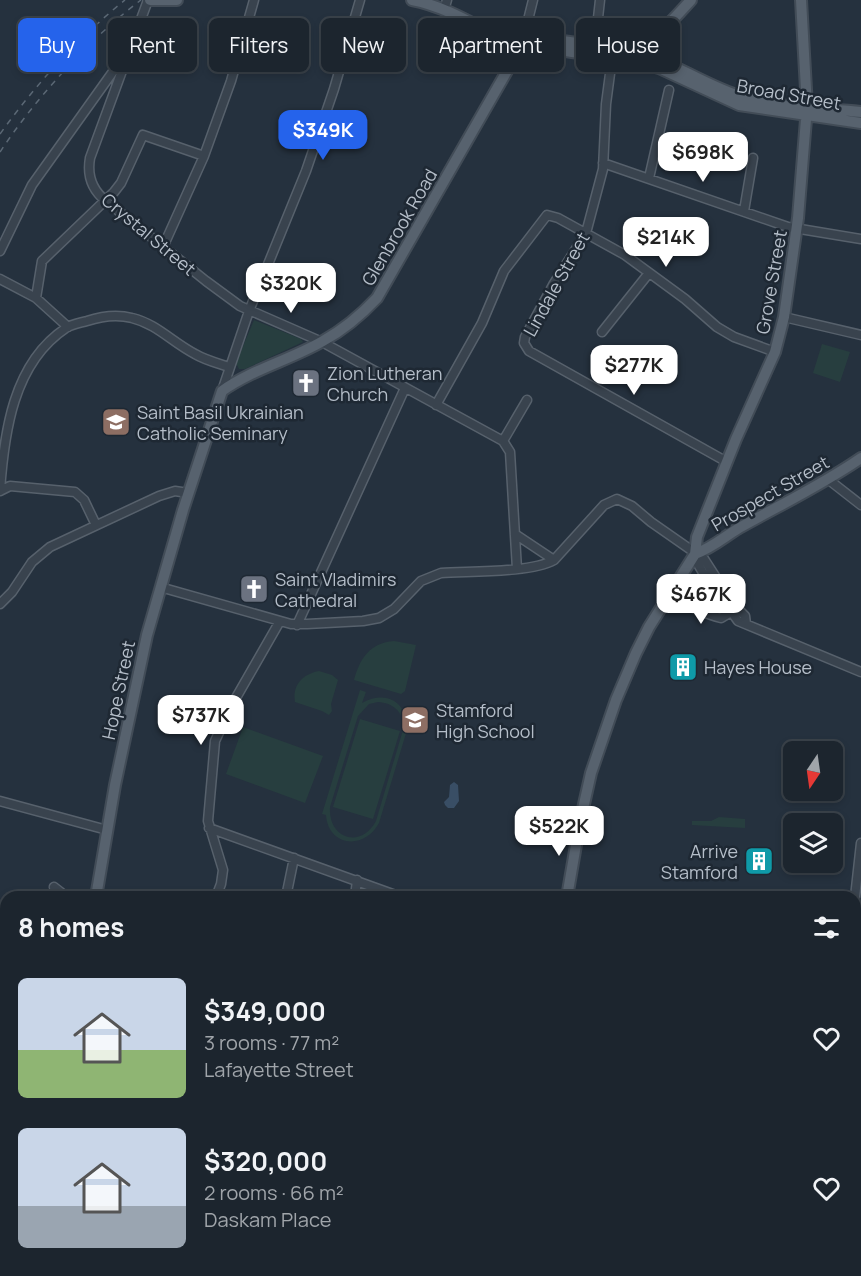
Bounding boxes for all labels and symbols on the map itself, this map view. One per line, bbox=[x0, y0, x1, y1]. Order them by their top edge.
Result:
street label: Broad Street bbox=[735, 73, 843, 115]
pin: $349K bbox=[281, 110, 365, 161]
pin: $698K bbox=[661, 132, 745, 183]
street label: Glenbrook Road bbox=[356, 164, 442, 290]
street label: Crystal Street bbox=[97, 188, 201, 280]
pin: $214K bbox=[624, 217, 708, 268]
street label: Lindale Street bbox=[517, 228, 595, 340]
street label: Grove Street bbox=[750, 228, 792, 336]
pin: $320K bbox=[249, 263, 333, 314]
pin: $277K bbox=[592, 345, 676, 396]
place label: Zion Lutheran Church bbox=[327, 361, 442, 406]
church icon: Zion Lutheran Church bbox=[290, 367, 322, 399]
place label: Saint Basil Ukrainian Catholic Seminary bbox=[137, 400, 304, 445]
school or university icon: Saint Basil Ukrainian Catholic Seminary bbox=[100, 406, 132, 438]
street label: Prospect Street bbox=[707, 450, 833, 536]
place label: Saint Vladimirs Cathedral bbox=[275, 567, 396, 612]
church icon: Saint Vladimirs Cathedral bbox=[238, 573, 270, 605]
pin: $467K bbox=[659, 574, 743, 625]
street label: Hope Street bbox=[96, 638, 140, 742]
building icon: Hayes House bbox=[667, 651, 699, 683]
place label: Hayes House bbox=[704, 655, 812, 679]
pin: $737K bbox=[159, 695, 243, 746]
place label: Stamford High School bbox=[436, 698, 535, 743]
school or university icon: Stamford High School bbox=[399, 704, 431, 736]
north arrow bbox=[783, 741, 843, 801]
pin: $522K bbox=[517, 806, 601, 857]
place label: Arrive Stamford bbox=[661, 839, 738, 884]
building icon: Arrive Stamford bbox=[743, 845, 775, 877]

